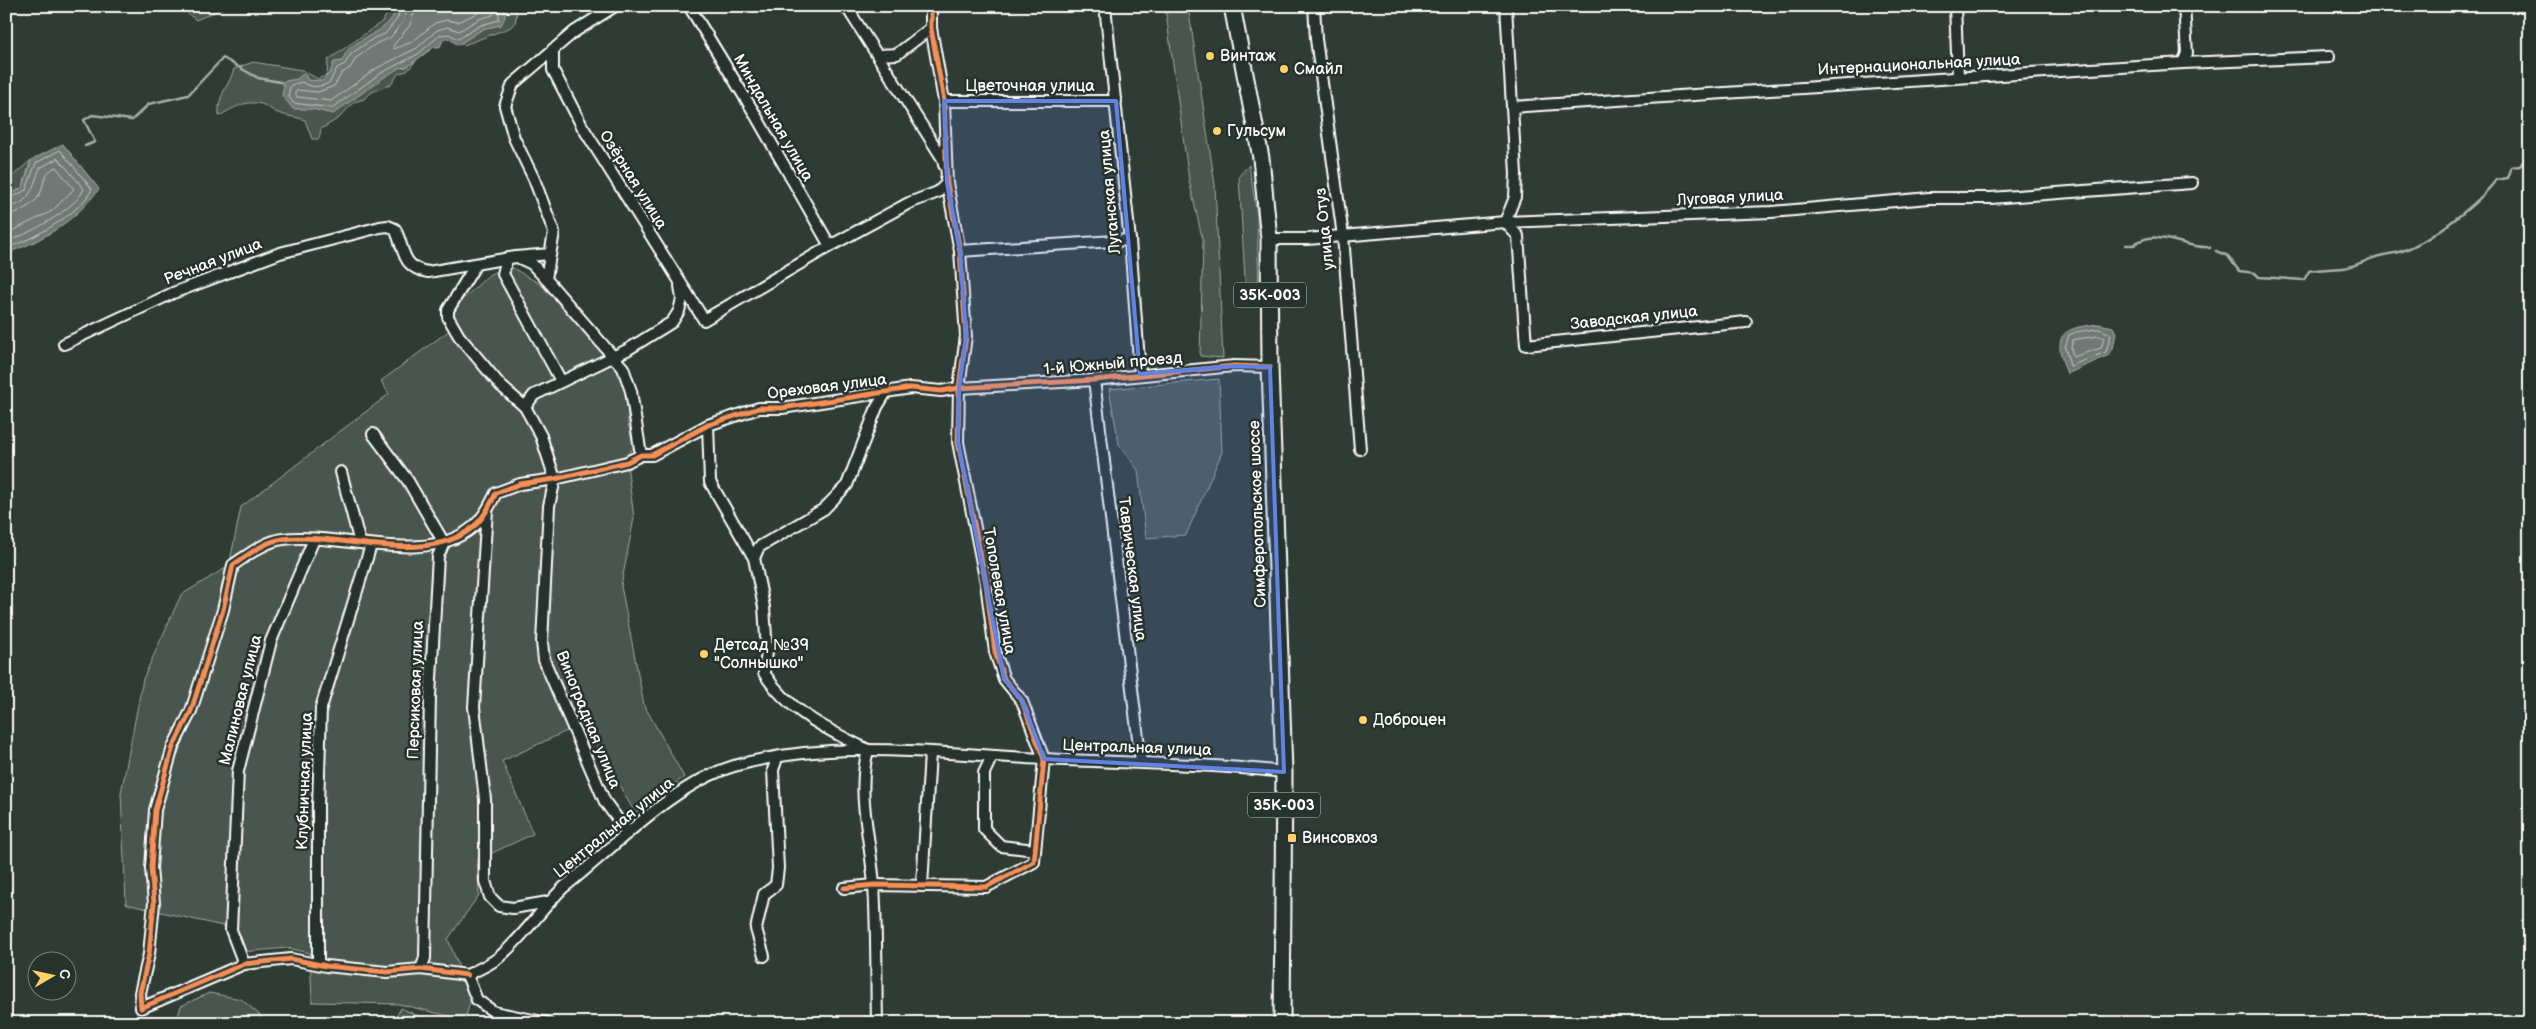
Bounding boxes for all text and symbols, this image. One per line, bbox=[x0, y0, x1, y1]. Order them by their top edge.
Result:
place label: Винтаж bbox=[1220, 47, 1277, 66]
marker: Винтаж bbox=[1204, 50, 1216, 62]
street label: Интернациональная улица bbox=[1817, 50, 2021, 80]
street label: Миндальная улица bbox=[729, 51, 817, 185]
place label: Смайл bbox=[1294, 60, 1343, 79]
marker: Смайл bbox=[1278, 63, 1290, 75]
street label: Цветочная улица bbox=[965, 77, 1095, 96]
place label: Гульсум bbox=[1227, 122, 1286, 141]
marker: Гульсум bbox=[1211, 125, 1223, 137]
street label: Озёрная улица bbox=[595, 127, 671, 233]
street label: Луганская улица bbox=[1095, 128, 1125, 256]
street label: Луговая улица bbox=[1675, 186, 1784, 210]
street label: улица Отуз bbox=[1311, 187, 1339, 271]
street label: Речная улица bbox=[161, 234, 265, 289]
road number: 35К-003 bbox=[1234, 282, 1306, 308]
street label: Заводская улица bbox=[1569, 302, 1699, 334]
street label: 1-й Южный проезд bbox=[1043, 348, 1183, 380]
street label: Ореховая улица bbox=[766, 370, 888, 404]
street label: Симферопольское шоссе bbox=[1245, 420, 1271, 608]
street label: Таврическая улица bbox=[1114, 496, 1150, 643]
street label: Тополевая улица bbox=[978, 526, 1020, 656]
street label: Персиковая улица bbox=[404, 620, 428, 760]
street label: Малиновая улица bbox=[216, 632, 267, 767]
place label: Детсад №39 "Солнышко" bbox=[714, 636, 809, 673]
street label: Виноградная улица bbox=[552, 648, 625, 792]
marker: Детсад №39 "Солнышко" bbox=[698, 648, 710, 660]
street label: Клубничная улица bbox=[293, 711, 317, 850]
place label: Доброцен bbox=[1373, 711, 1446, 730]
marker: Доброцен bbox=[1357, 714, 1369, 726]
street label: Центральная улица bbox=[1062, 736, 1212, 760]
street label: Центральная улица bbox=[550, 773, 678, 882]
road number: 35К-003 bbox=[1248, 792, 1320, 818]
place label: Винсовхоз bbox=[1302, 829, 1378, 848]
marker: Винсовхоз bbox=[1286, 832, 1298, 844]
north arrow bbox=[28, 952, 78, 1002]
text: С bbox=[55, 968, 74, 980]

